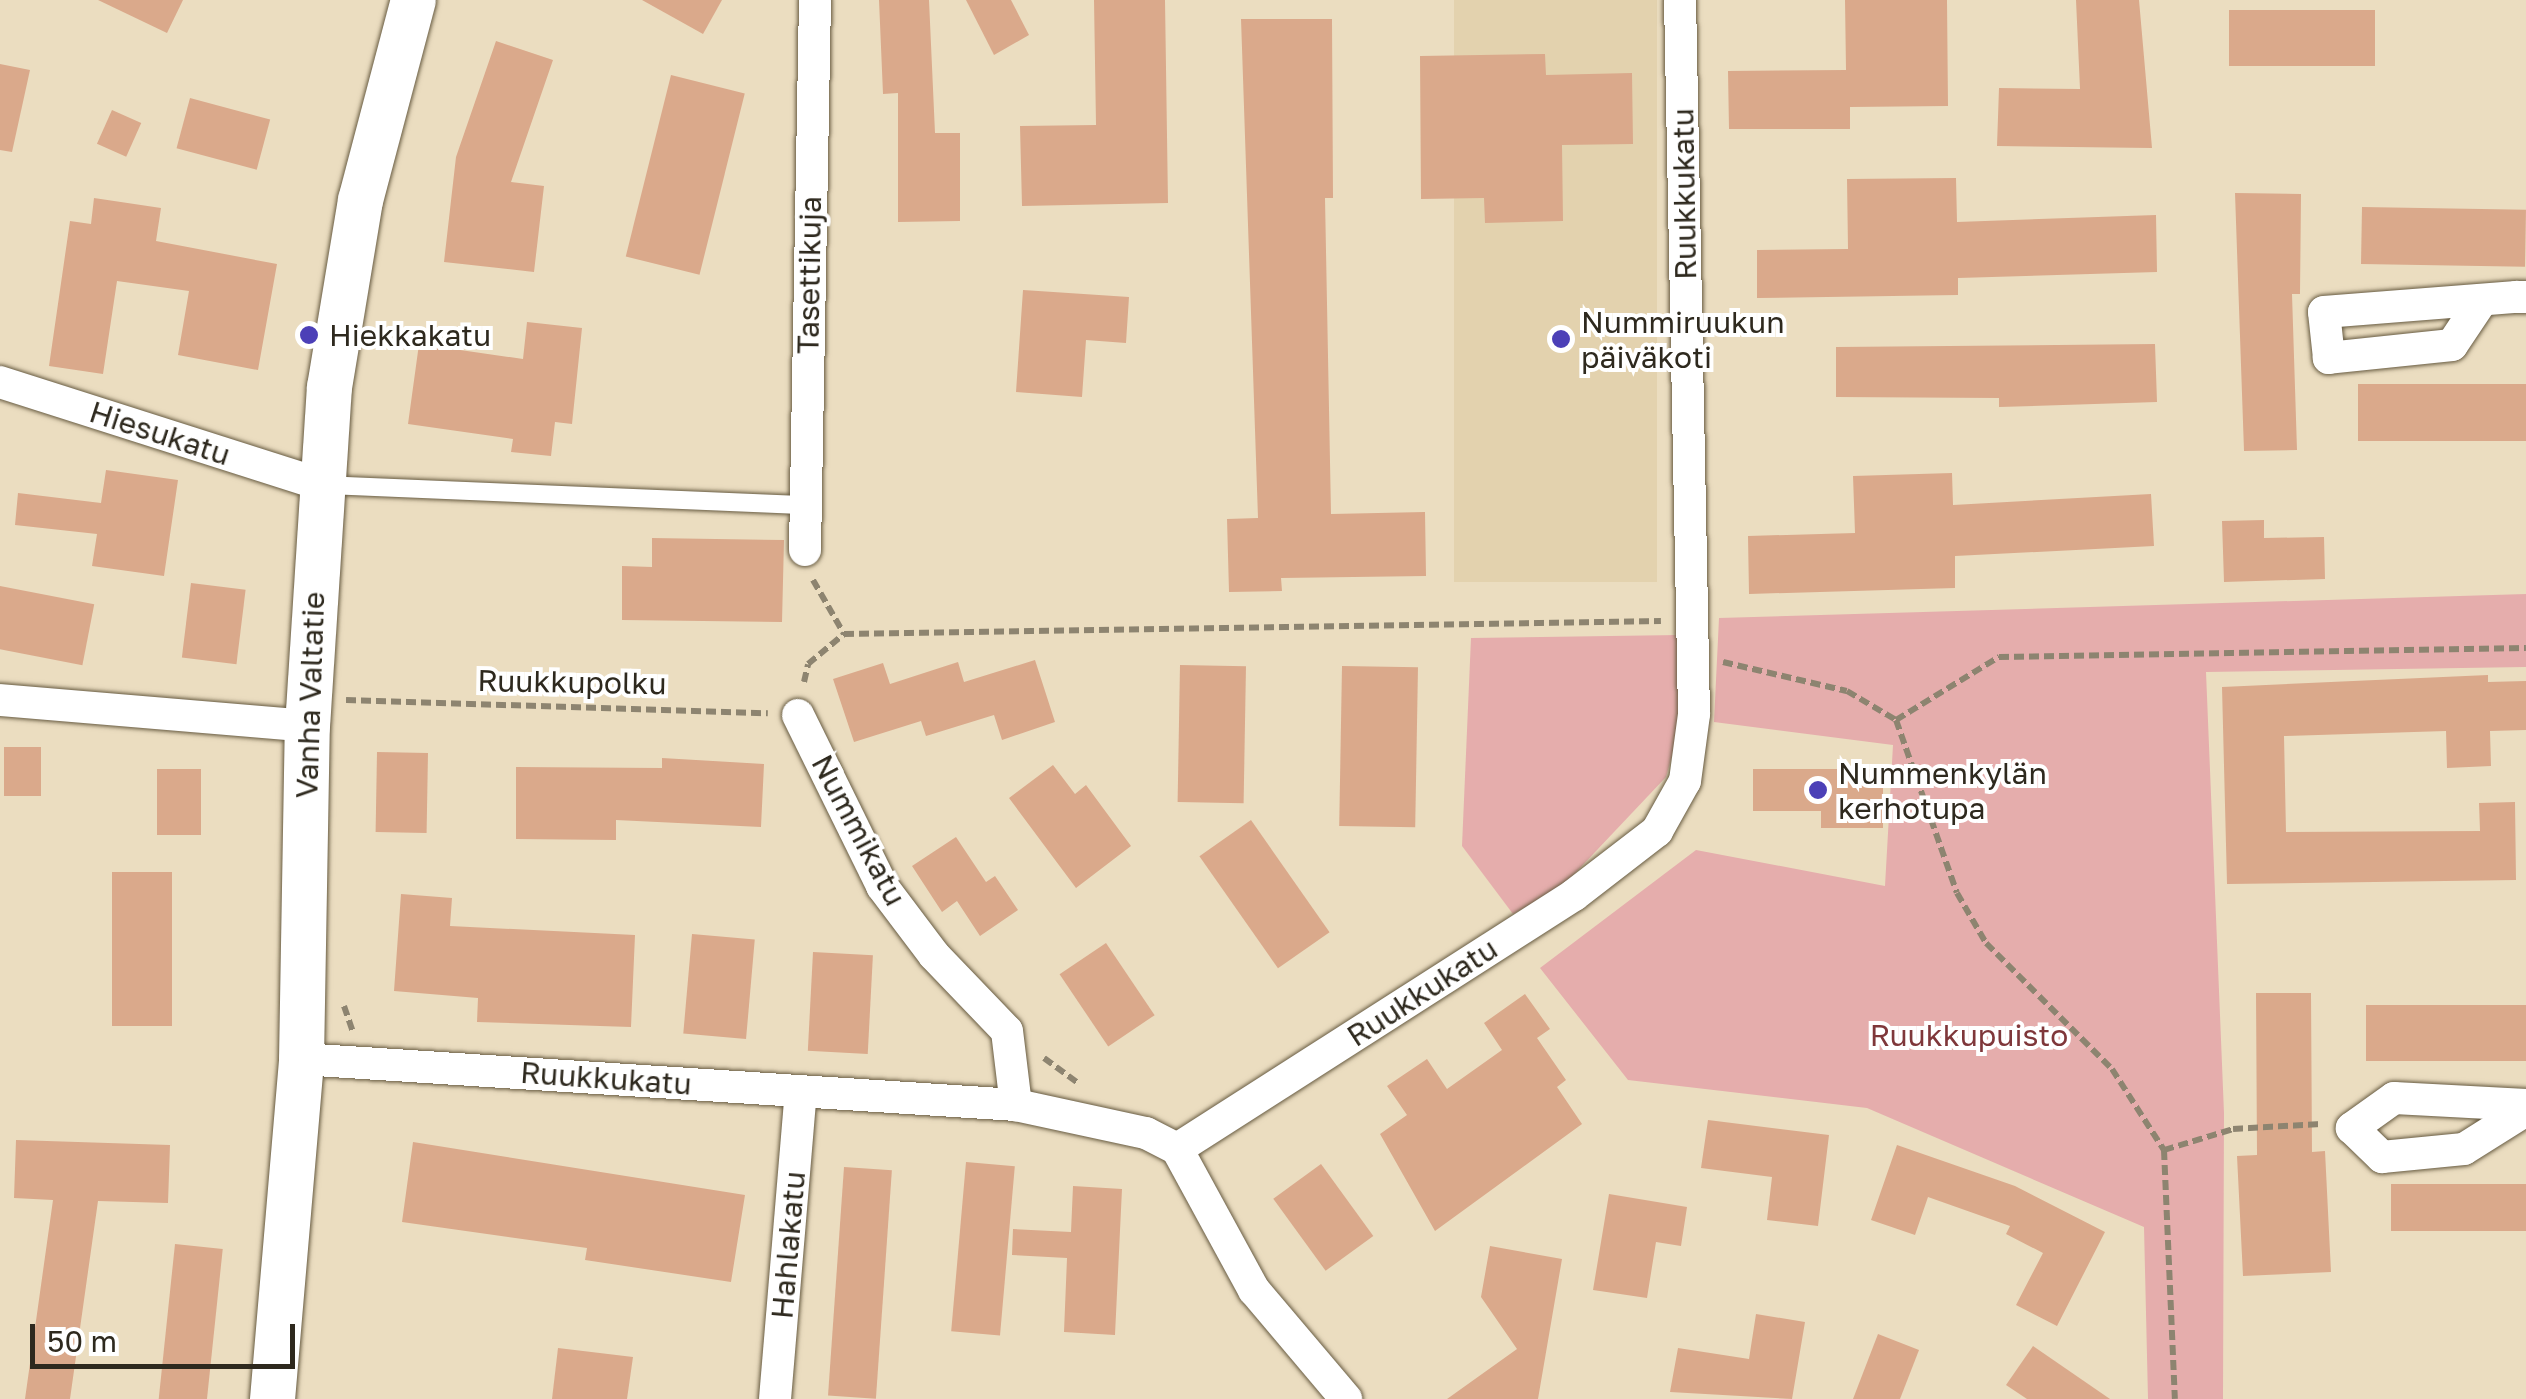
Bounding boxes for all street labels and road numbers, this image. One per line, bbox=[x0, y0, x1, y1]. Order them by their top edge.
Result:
street label: Ruukkukatu bbox=[1665, 108, 1703, 280]
street label: Tasettikuja bbox=[790, 196, 828, 354]
street label: Hiesukatu bbox=[85, 393, 235, 473]
street label: Vanha Valtatie bbox=[288, 591, 332, 799]
street label: Ruukkupolku bbox=[477, 662, 667, 702]
street label: Nummikatu bbox=[804, 748, 914, 912]
street label: Ruukkukatu bbox=[1340, 930, 1504, 1054]
street label: Ruukkukatu bbox=[519, 1054, 693, 1102]
street label: Hahlakatu bbox=[764, 1170, 812, 1320]

